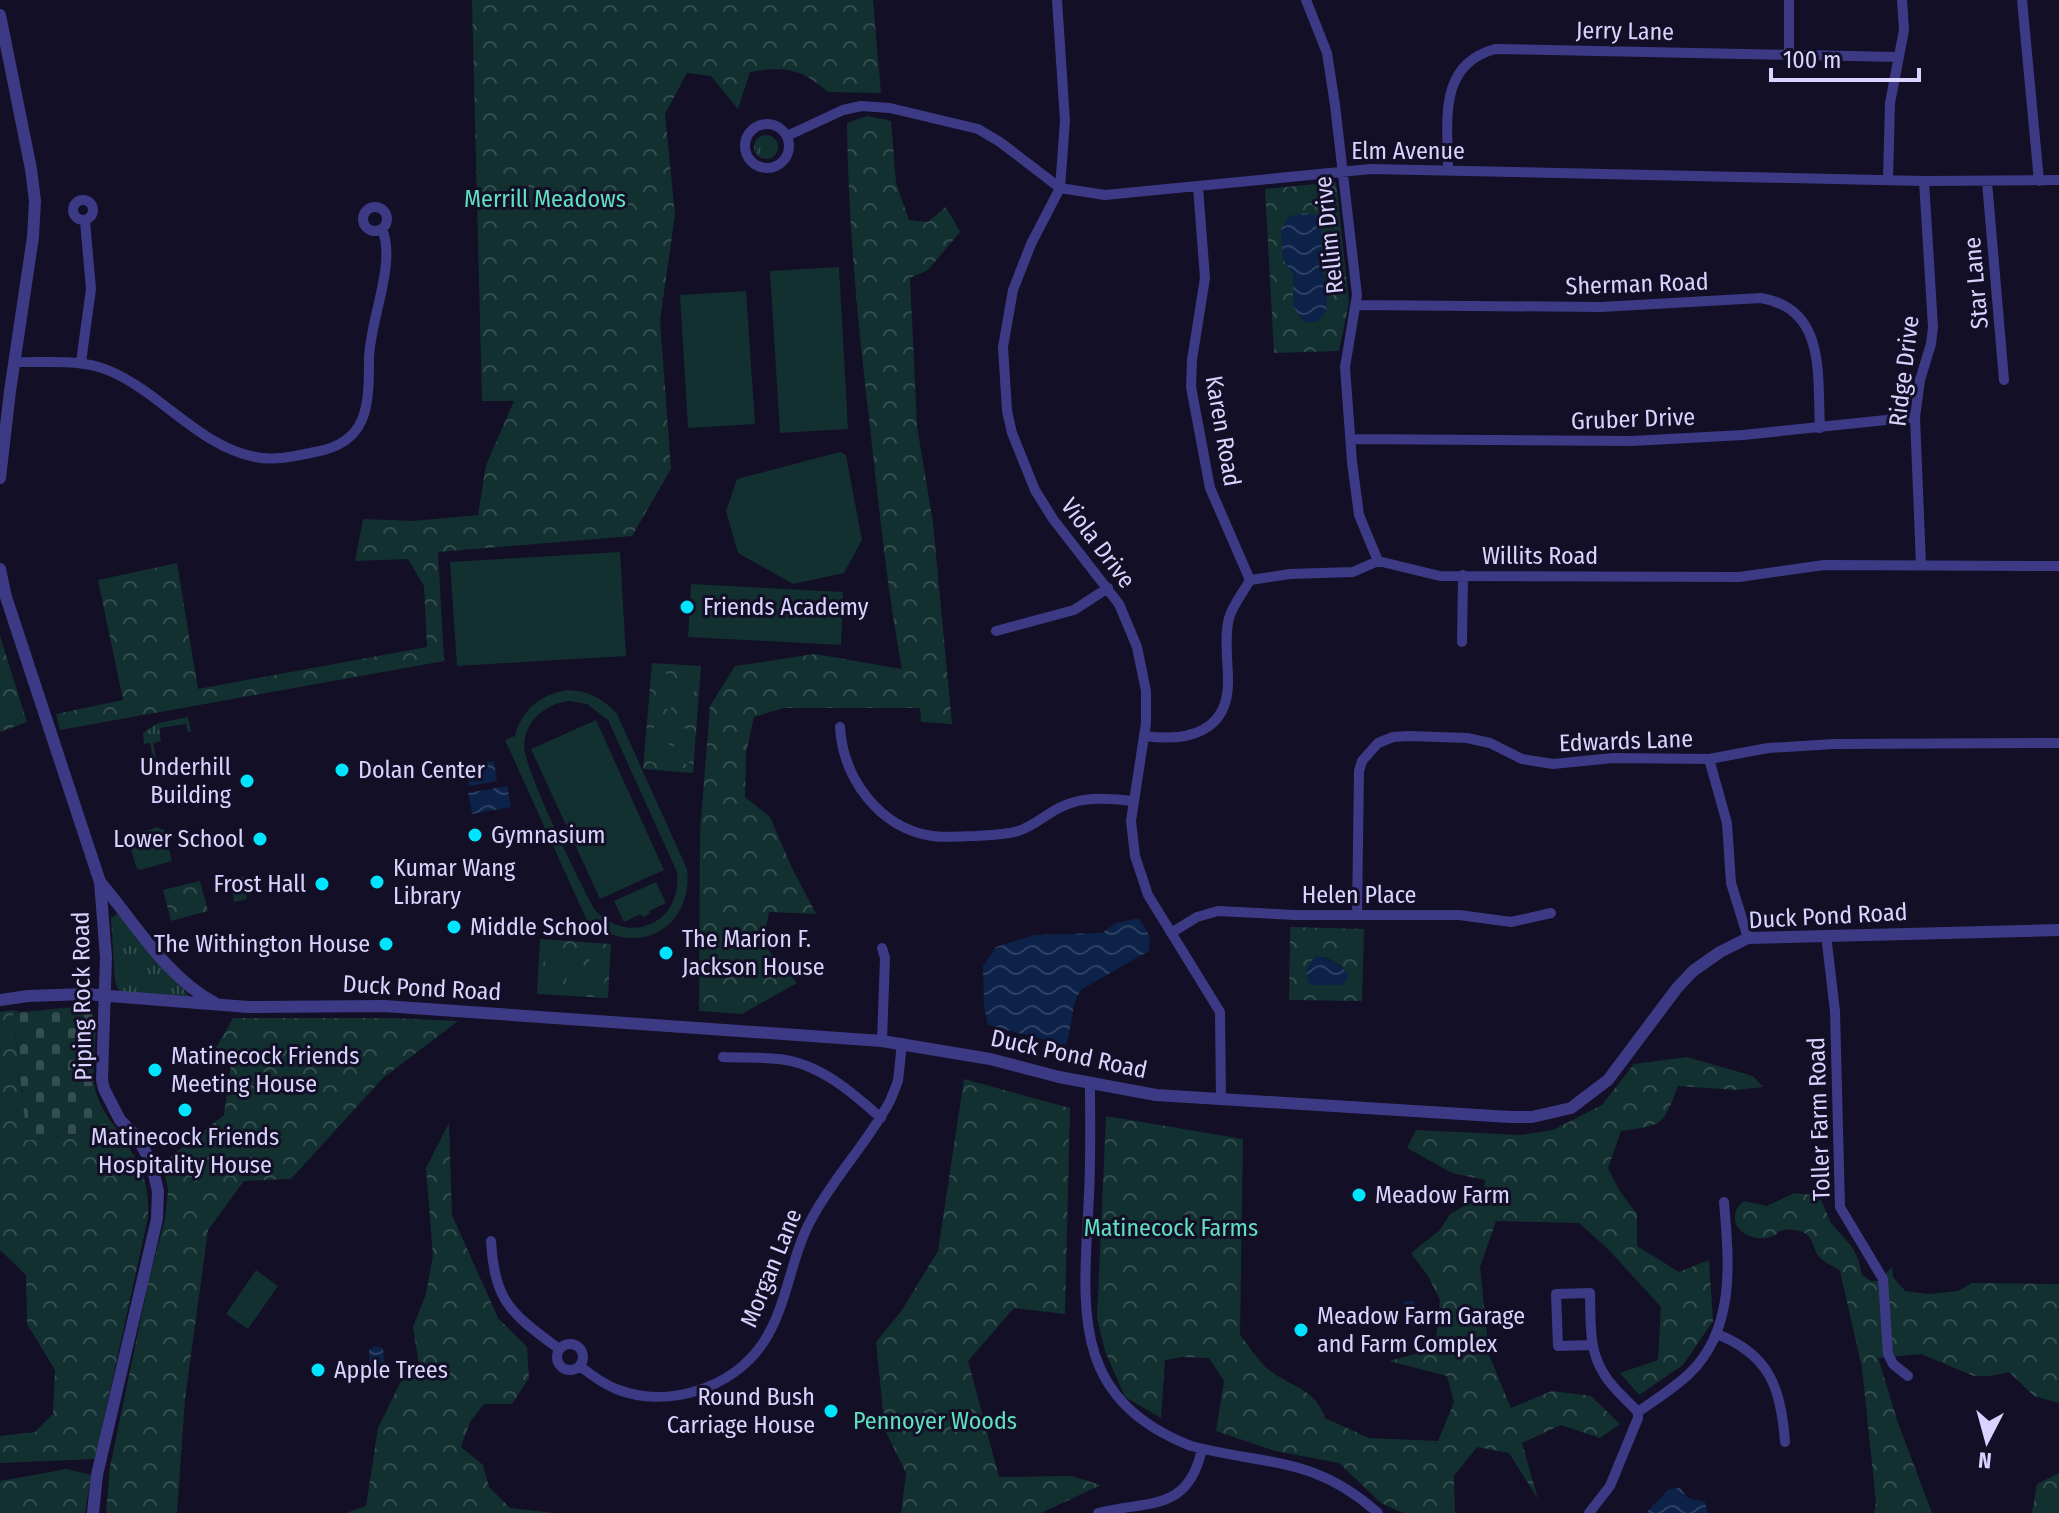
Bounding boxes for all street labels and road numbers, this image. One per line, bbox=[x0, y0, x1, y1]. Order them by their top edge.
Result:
street label: Jerry Lane bbox=[1576, 16, 1674, 46]
street label: Elm Avenue bbox=[1351, 137, 1465, 165]
street label: Rellim Drive bbox=[1309, 175, 1349, 295]
street label: Star Lane bbox=[1958, 236, 1994, 330]
street label: Sherman Road bbox=[1565, 268, 1709, 300]
street label: Ridge Drive bbox=[1883, 314, 1925, 428]
street label: Karen Road bbox=[1199, 373, 1247, 489]
street label: Gruber Drive bbox=[1570, 403, 1696, 435]
street label: Viola Drive bbox=[1055, 493, 1141, 593]
street label: Willits Road bbox=[1482, 542, 1598, 570]
street label: Edwards Lane bbox=[1559, 725, 1693, 757]
street label: Helen Place bbox=[1302, 881, 1416, 909]
street label: Duck Pond Road bbox=[1748, 898, 1908, 934]
street label: Piping Rock Road bbox=[67, 911, 97, 1081]
street label: Duck Pond Road bbox=[342, 970, 502, 1006]
street label: Duck Pond Road bbox=[988, 1024, 1150, 1084]
street label: Toller Farm Road bbox=[1802, 1037, 1836, 1201]
street label: Morgan Lane bbox=[735, 1205, 807, 1331]

